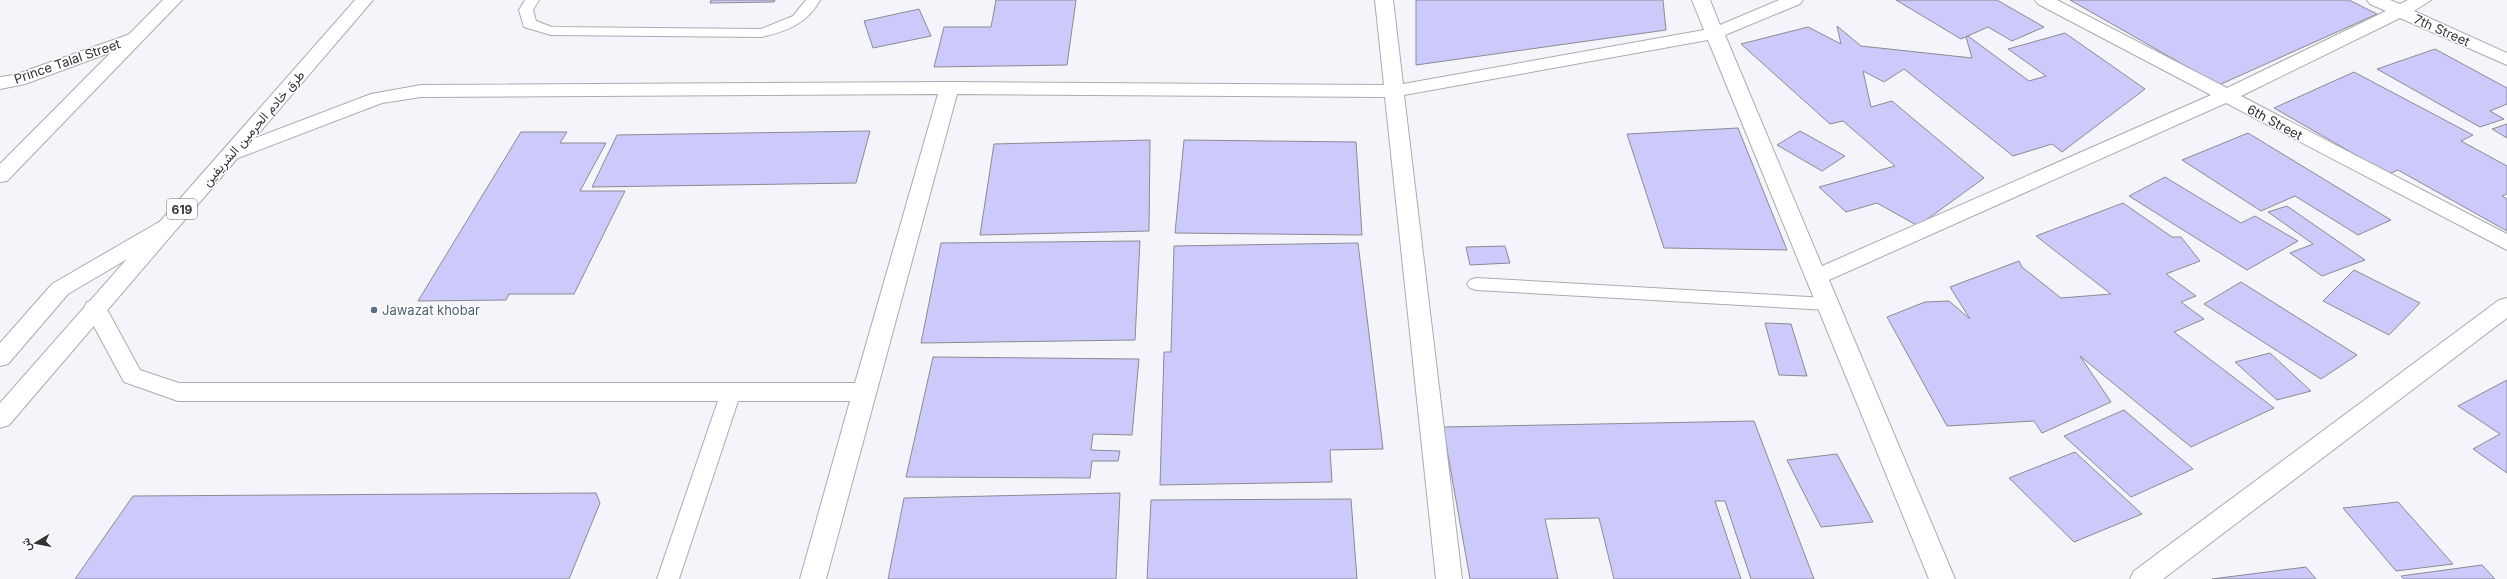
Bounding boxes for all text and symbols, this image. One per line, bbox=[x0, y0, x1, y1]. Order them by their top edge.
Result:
street label: 7th Street bbox=[2412, 11, 2472, 49]
street label: Prince Talal Street bbox=[12, 35, 122, 87]
street label: طرق خادم الحرمين الشريفين bbox=[198, 67, 308, 190]
street label: 6th Street bbox=[2245, 101, 2305, 143]
road number: 619 bbox=[167, 199, 197, 219]
place label: Jawazat khobar bbox=[382, 302, 480, 318]
marker: Jawazat khobar bbox=[369, 305, 379, 315]
north arrow bbox=[16, 523, 56, 563]
text: ش bbox=[18, 537, 34, 552]

